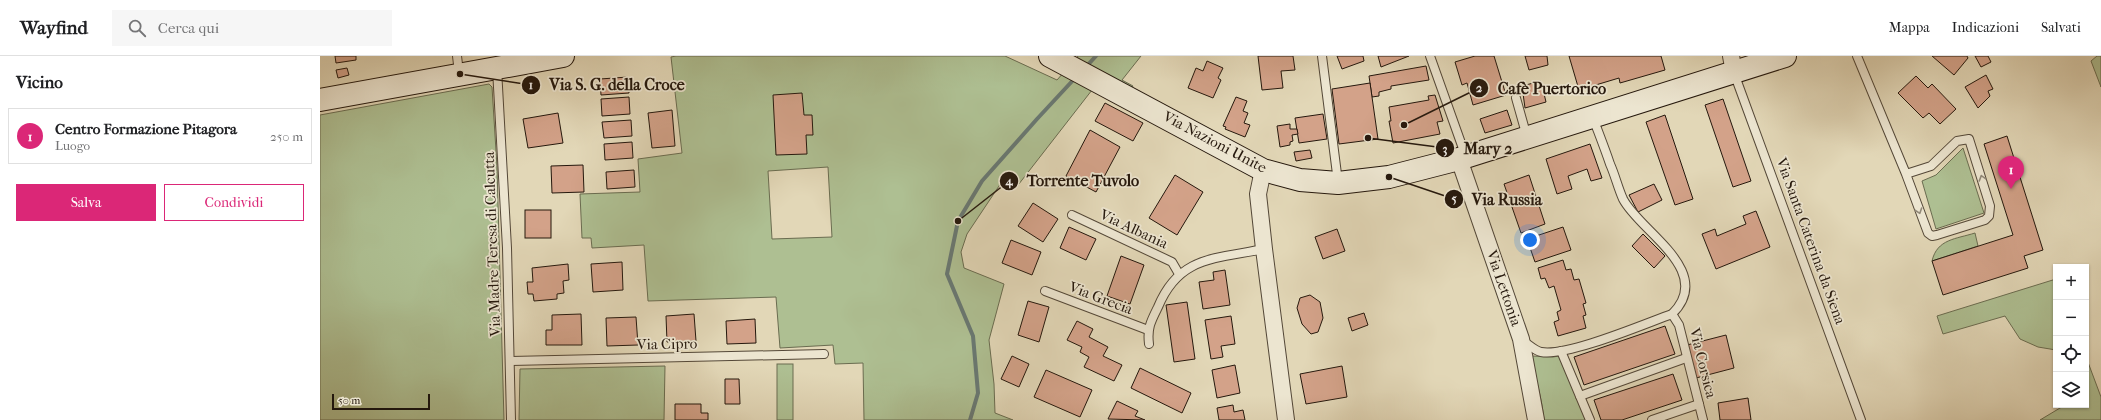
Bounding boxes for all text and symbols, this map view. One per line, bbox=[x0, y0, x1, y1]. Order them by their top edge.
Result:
search box bbox=[112, 10, 392, 46]
text: Wayfind bbox=[20, 17, 88, 39]
icon: search bbox=[126, 17, 148, 39]
text: Cerca qui bbox=[158, 19, 219, 37]
text: Mappa bbox=[1889, 19, 1930, 36]
text: Indicazioni bbox=[1952, 19, 2019, 36]
text: Salvati bbox=[2041, 19, 2081, 36]
callout: Via S. G. della Croce bbox=[521, 71, 693, 99]
text: Vicino bbox=[16, 72, 63, 92]
callout: Cafè Puertorico bbox=[1469, 74, 1614, 102]
text: Via S. G. della Croce bbox=[548, 75, 685, 94]
text: 1 bbox=[529, 78, 533, 92]
text: Cafè Puertorico bbox=[1498, 79, 1606, 98]
text: 2 bbox=[1476, 81, 1483, 95]
street label: Via Nazioni Unite bbox=[1159, 107, 1270, 177]
text: Centro Formazione Pitagora bbox=[55, 120, 237, 138]
text: 1 bbox=[28, 129, 32, 144]
text: 250 m bbox=[270, 129, 303, 144]
callout: Mary 2 bbox=[1435, 134, 1520, 162]
text: Luogo bbox=[55, 138, 90, 153]
text: Mary 2 bbox=[1462, 139, 1513, 159]
text: 3 bbox=[1443, 142, 1448, 157]
street label: Via Madre Teresa di Calcutta bbox=[480, 150, 504, 338]
street label: Via Santa Caterina da Siena bbox=[1772, 154, 1850, 328]
pin: 1 bbox=[1998, 156, 2024, 189]
callout: Torrente Tuvolo bbox=[999, 167, 1147, 195]
text: Torrente Tuvolo bbox=[1026, 171, 1139, 190]
text: 4 bbox=[1004, 174, 1013, 189]
one-way arrow bbox=[1978, 175, 1987, 182]
button: Salva bbox=[16, 184, 156, 221]
button: Condividi bbox=[164, 184, 304, 221]
callout: Via Russia bbox=[1444, 185, 1551, 213]
text: Via Russia bbox=[1471, 190, 1543, 209]
text: 5 bbox=[1451, 192, 1457, 206]
street label: Via Albania bbox=[1096, 205, 1172, 253]
one-way arrow bbox=[1914, 208, 1923, 215]
your location bbox=[1520, 230, 1540, 250]
street label: Via Lettonia bbox=[1482, 247, 1526, 329]
map controls bbox=[2053, 264, 2089, 408]
button: + bbox=[2053, 264, 2089, 300]
street label: Via Grecia bbox=[1066, 277, 1136, 319]
button: − bbox=[2053, 300, 2089, 336]
street label: Via Corsica bbox=[1685, 325, 1721, 401]
street label: Via Cipro bbox=[636, 334, 698, 354]
button: locate bbox=[2053, 336, 2089, 372]
button: layers bbox=[2053, 372, 2089, 408]
scale bar bbox=[332, 392, 430, 411]
text: 50 m bbox=[338, 394, 360, 407]

